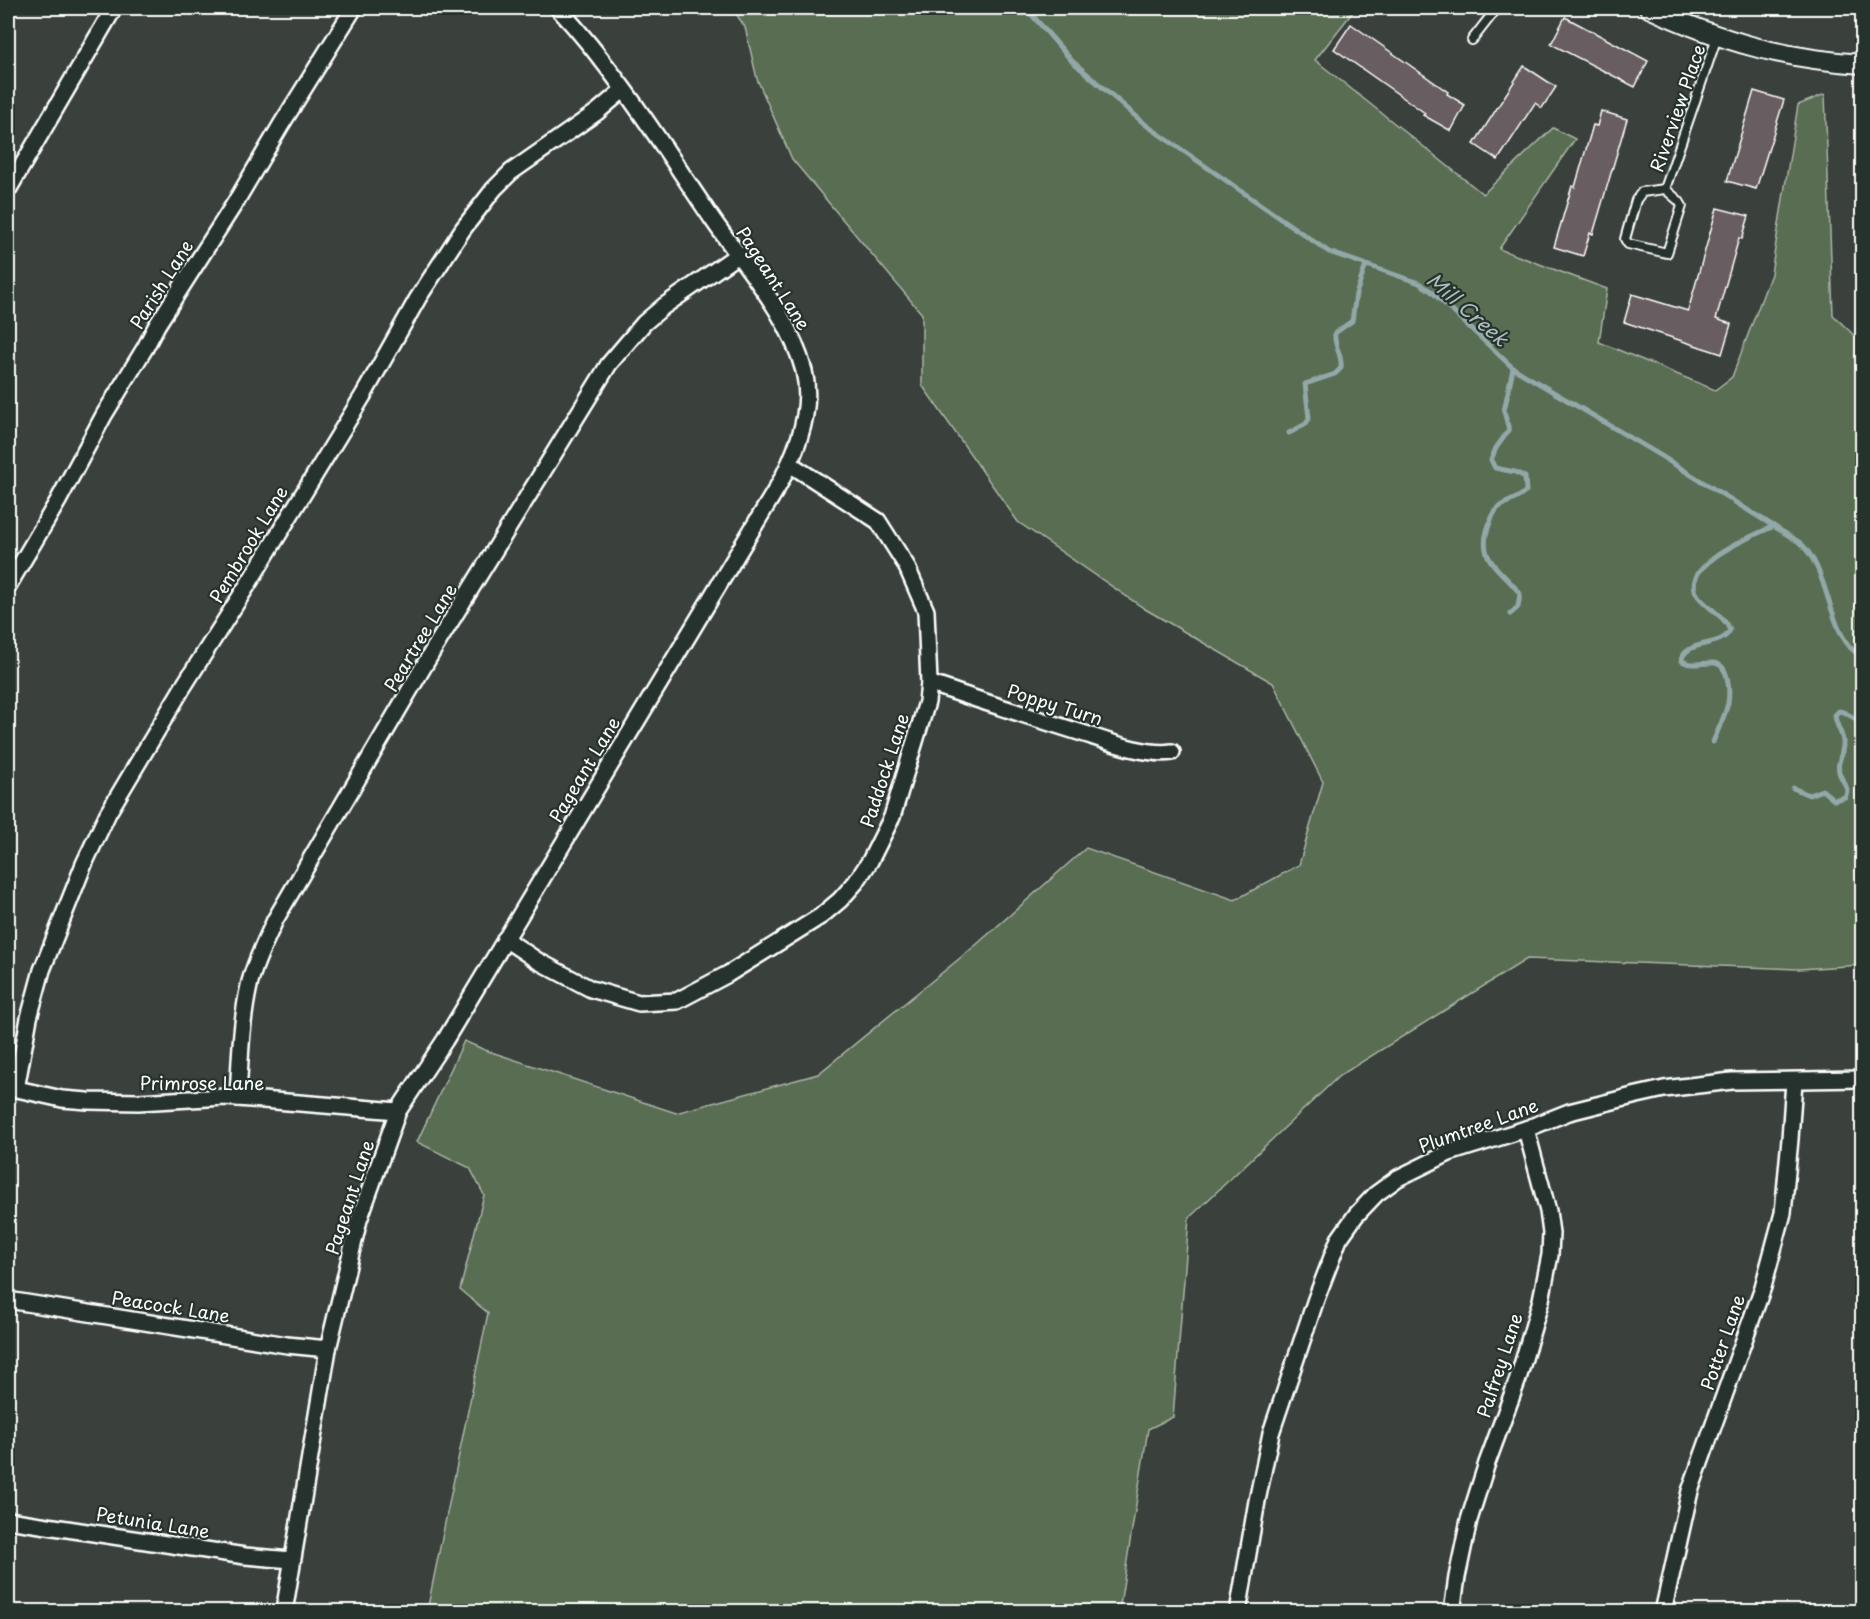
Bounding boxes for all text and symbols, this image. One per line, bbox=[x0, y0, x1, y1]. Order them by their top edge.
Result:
street label: Riverview Place bbox=[1643, 40, 1711, 176]
street label: Pageant Lane bbox=[730, 221, 818, 335]
street label: Parish Lane bbox=[123, 234, 199, 334]
water label: Mill Creek bbox=[1420, 265, 1516, 354]
street label: Pembrook Lane bbox=[202, 480, 294, 608]
street label: Peartree Lane bbox=[377, 578, 463, 696]
street label: Poppy Turn bbox=[1004, 677, 1106, 731]
street label: Paddock Lane bbox=[853, 709, 915, 831]
street label: Pageant Lane bbox=[542, 711, 626, 827]
street label: Primrose Lane bbox=[140, 1069, 264, 1096]
street label: Plumtree Lane bbox=[1414, 1091, 1542, 1159]
street label: Pageant Lane bbox=[318, 1136, 380, 1258]
street label: Peacock Lane bbox=[110, 1283, 232, 1329]
street label: Potter Lane bbox=[1693, 1290, 1751, 1394]
street label: Palfrey Lane bbox=[1469, 1309, 1529, 1421]
street label: Petunia Lane bbox=[94, 1500, 212, 1544]

